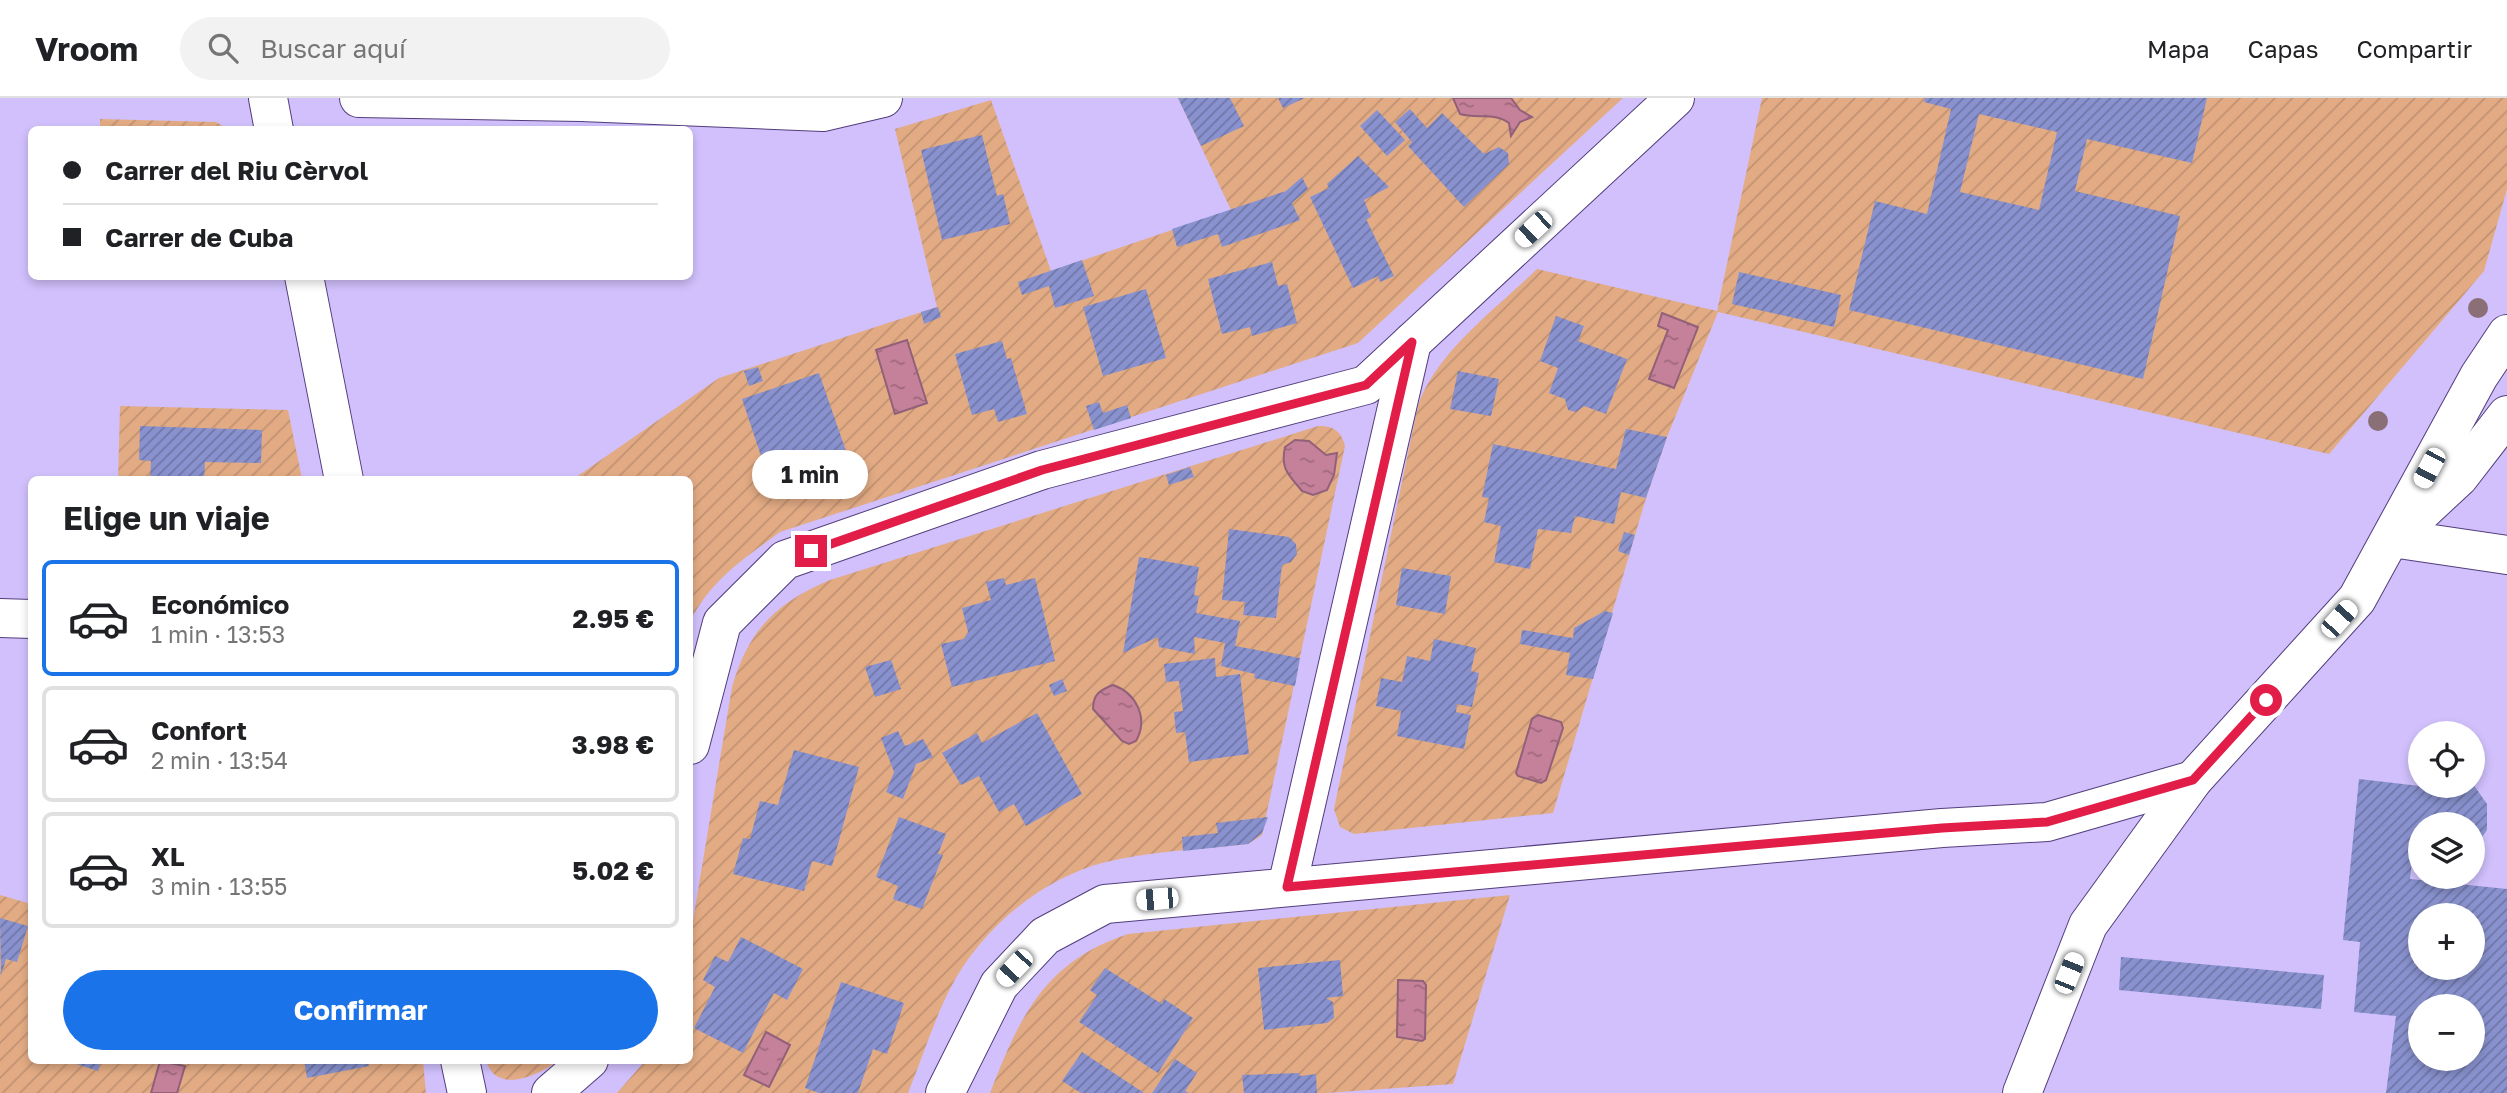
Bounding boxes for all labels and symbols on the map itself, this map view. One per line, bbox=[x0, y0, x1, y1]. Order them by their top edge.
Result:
car bbox=[1511, 207, 1556, 251]
car bbox=[2410, 445, 2449, 491]
callout: 1 min bbox=[753, 449, 869, 498]
route end bbox=[795, 535, 827, 567]
car bbox=[2318, 596, 2361, 642]
route start bbox=[2250, 684, 2282, 716]
car bbox=[1136, 887, 1179, 911]
car bbox=[992, 945, 1037, 991]
car bbox=[2052, 950, 2087, 996]

